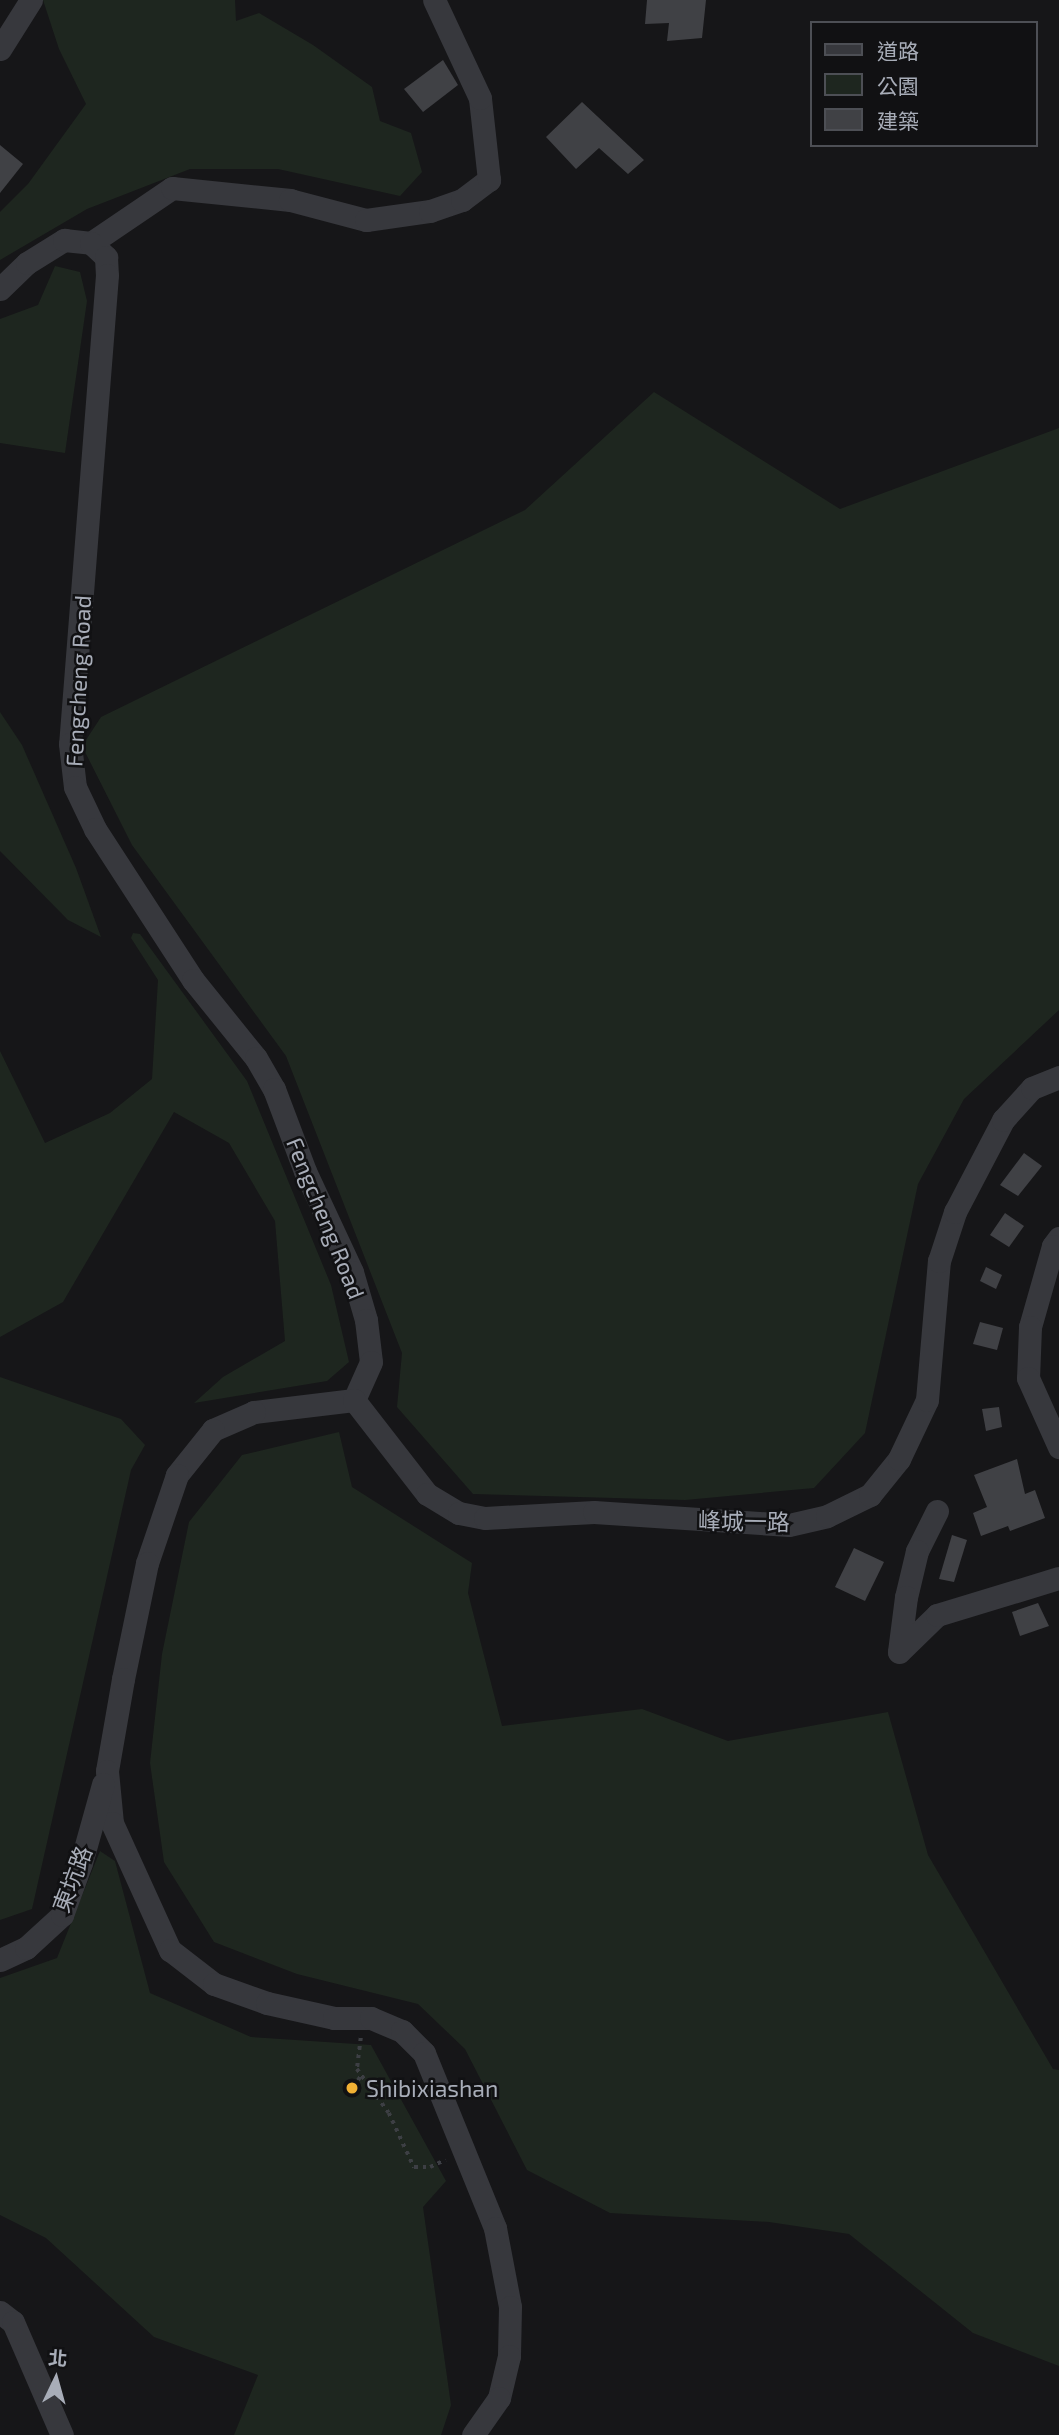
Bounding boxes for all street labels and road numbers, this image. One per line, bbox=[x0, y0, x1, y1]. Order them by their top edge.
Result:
street label: Fengcheng Road bbox=[60, 595, 96, 767]
street label: Fengcheng Road bbox=[281, 1133, 371, 1303]
street label: 峰城一路 bbox=[698, 1506, 790, 1536]
street label: 東坑路 bbox=[47, 1842, 97, 1916]

